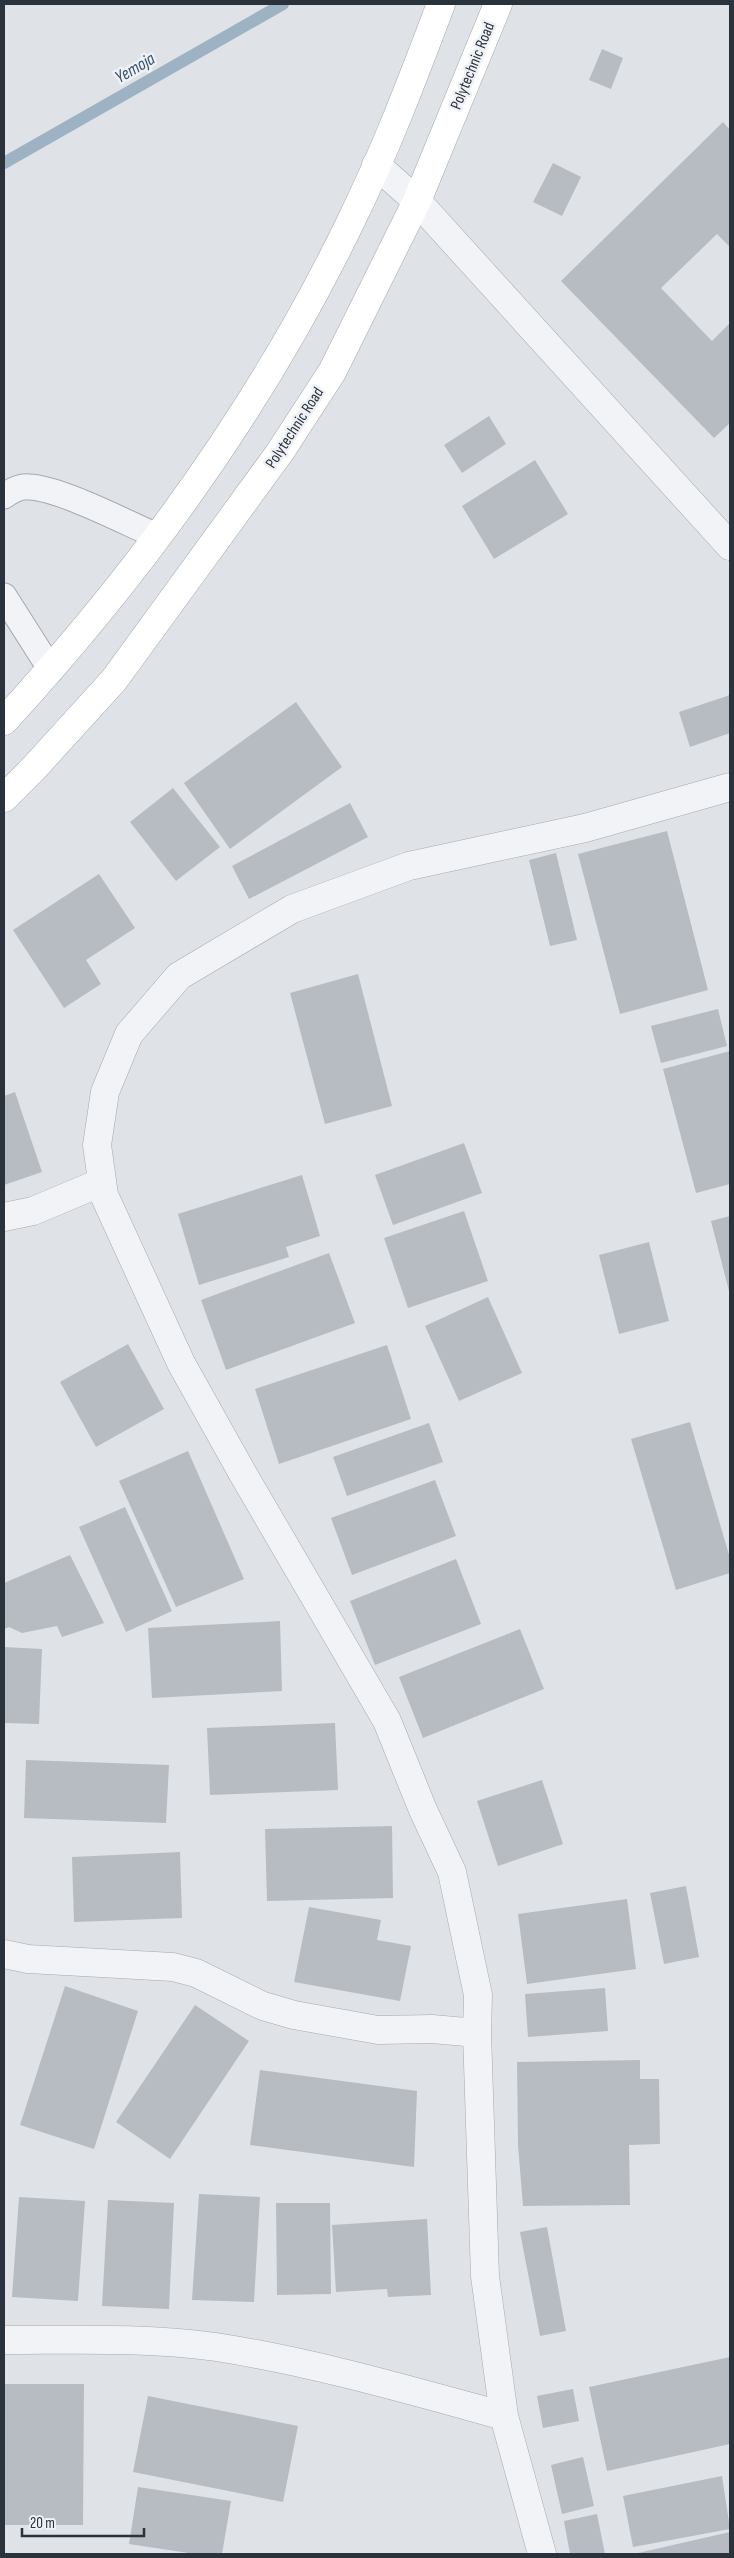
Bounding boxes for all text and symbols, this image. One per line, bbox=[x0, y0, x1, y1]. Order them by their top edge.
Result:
street label: Polytechnic Road bbox=[447, 20, 499, 112]
water label: Yemoja bbox=[111, 48, 159, 88]
street label: Polytechnic Road bbox=[262, 384, 328, 472]
scale bar bbox=[22, 2506, 145, 2538]
text: 20 m bbox=[30, 2514, 55, 2533]

